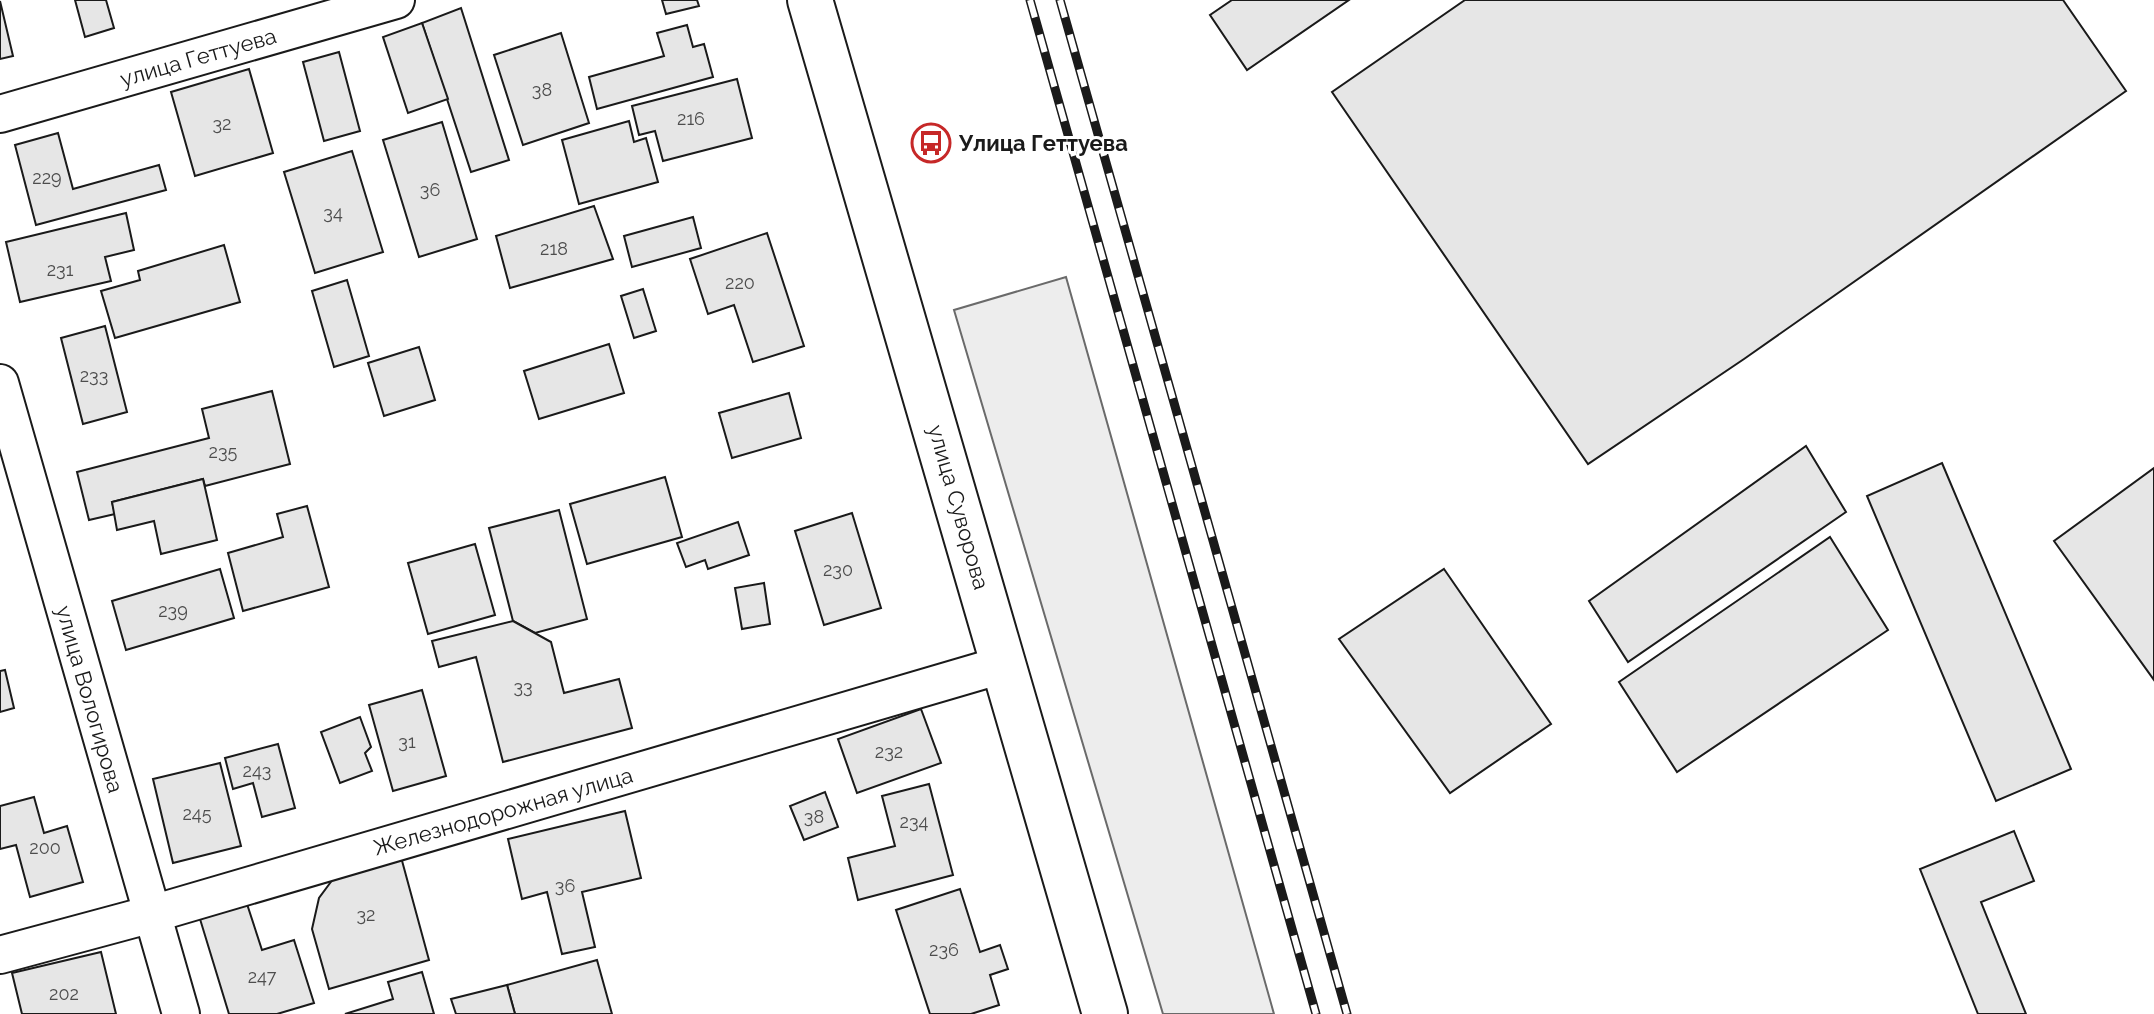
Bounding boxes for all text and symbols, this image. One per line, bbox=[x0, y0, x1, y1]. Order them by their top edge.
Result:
street label: улица Геттуева bbox=[117, 22, 279, 92]
house number: 38 bbox=[532, 79, 552, 100]
house number: 216 bbox=[677, 108, 705, 129]
house number: 32 bbox=[213, 113, 232, 134]
bus stop icon: Улица Геттуева bbox=[910, 122, 952, 164]
place label: Улица Геттуева bbox=[958, 130, 1128, 156]
house number: 229 bbox=[32, 167, 62, 188]
house number: 36 bbox=[420, 179, 440, 200]
house number: 34 bbox=[323, 202, 343, 223]
house number: 218 bbox=[540, 238, 568, 259]
house number: 231 bbox=[47, 259, 74, 280]
house number: 220 bbox=[725, 272, 755, 293]
house number: 233 bbox=[80, 365, 108, 386]
street label: улица Суворова bbox=[923, 422, 995, 592]
house number: 235 bbox=[209, 441, 238, 462]
house number: 230 bbox=[823, 559, 853, 580]
house number: 239 bbox=[158, 600, 188, 621]
street label: улица Вологирова bbox=[51, 602, 129, 796]
house number: 33 bbox=[513, 676, 533, 697]
house number: 31 bbox=[398, 731, 416, 752]
house number: 232 bbox=[875, 741, 903, 762]
house number: 243 bbox=[243, 760, 271, 781]
street label: Железнодорожная улица bbox=[370, 761, 636, 861]
house number: 245 bbox=[182, 803, 212, 824]
house number: 38 bbox=[804, 806, 824, 827]
house number: 234 bbox=[900, 811, 929, 832]
house number: 200 bbox=[29, 837, 61, 858]
house number: 36 bbox=[555, 875, 575, 896]
house number: 32 bbox=[357, 904, 376, 925]
house number: 236 bbox=[929, 939, 959, 960]
house number: 247 bbox=[248, 966, 277, 987]
house number: 202 bbox=[49, 983, 79, 1004]

